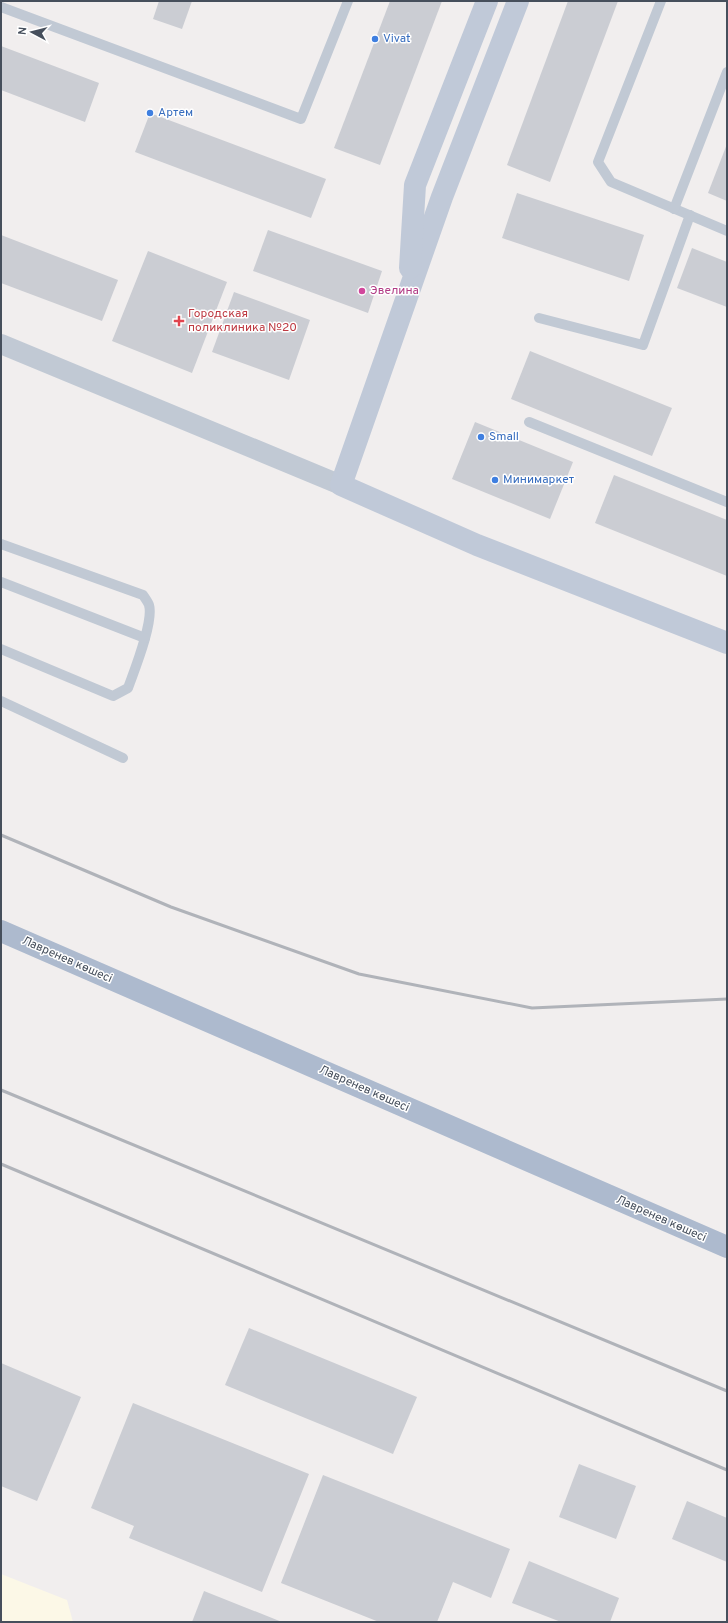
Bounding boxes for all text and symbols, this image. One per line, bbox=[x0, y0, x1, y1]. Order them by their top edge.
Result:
north arrow bbox=[12, 12, 52, 52]
text: N bbox=[16, 26, 30, 36]
place label: Vivat bbox=[383, 31, 410, 47]
marker: Vivat bbox=[370, 34, 380, 44]
place label: Артем bbox=[158, 105, 193, 121]
marker: Артем bbox=[145, 108, 155, 118]
place label: Эвелина bbox=[370, 283, 419, 299]
marker: Эвелина bbox=[357, 286, 367, 296]
place label: Городская поликлиника №20 bbox=[188, 306, 297, 336]
marker: Городская поликлиника №20 bbox=[173, 315, 185, 327]
place label: Small bbox=[489, 429, 519, 445]
marker: Small bbox=[476, 432, 486, 442]
place label: Минимаркет bbox=[503, 472, 575, 488]
marker: Минимаркет bbox=[490, 475, 500, 485]
street label: Лавренев көшесі bbox=[19, 933, 115, 987]
street label: Лавренев көшесі bbox=[316, 1062, 412, 1116]
street label: Лавренев көшесі bbox=[613, 1192, 709, 1246]

